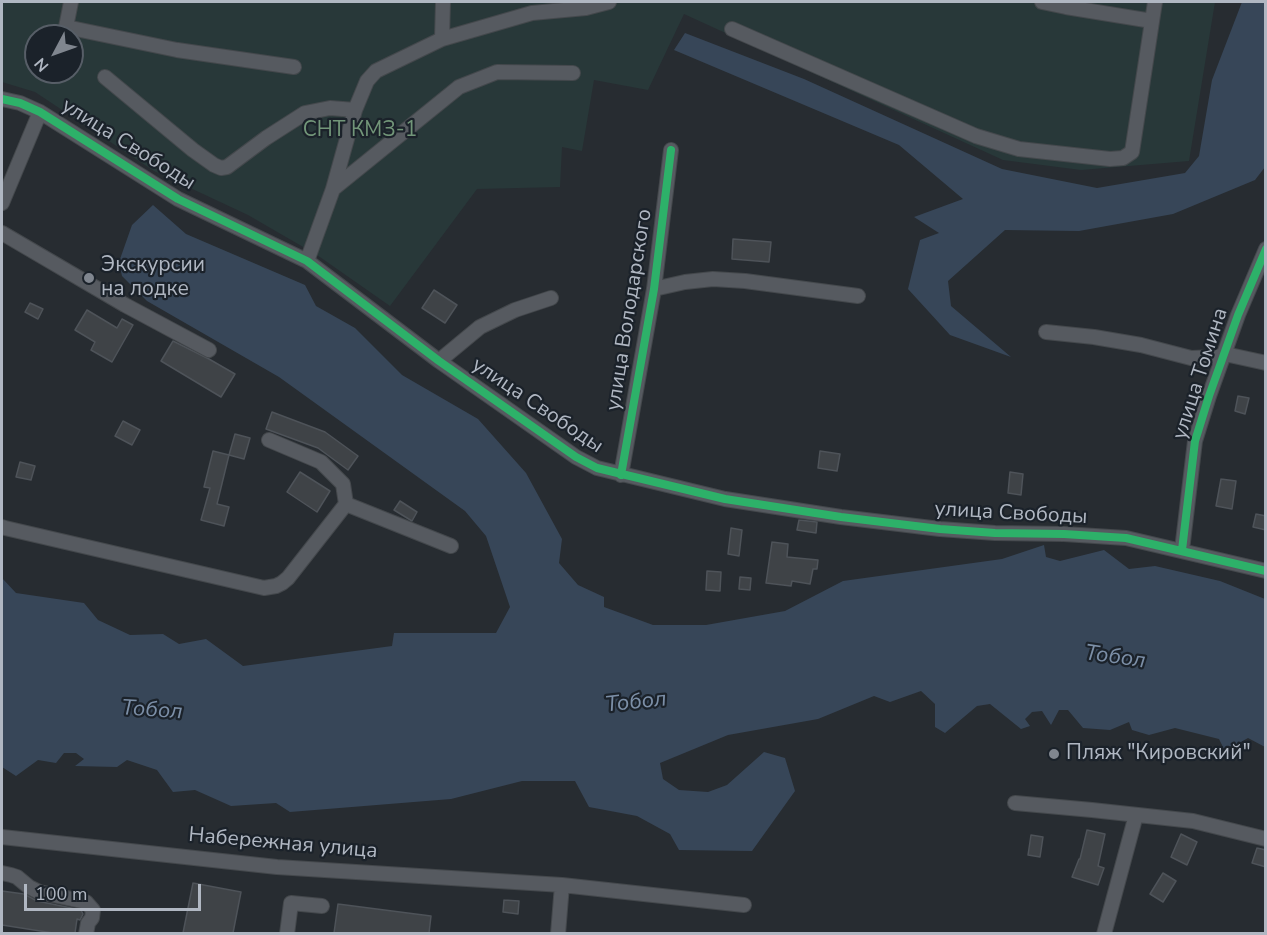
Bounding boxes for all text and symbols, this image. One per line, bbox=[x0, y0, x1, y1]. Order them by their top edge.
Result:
north arrow bbox=[24, 24, 84, 84]
text: N bbox=[30, 53, 54, 76]
street label: улица Свободы bbox=[56, 94, 200, 196]
park label: СНТ КМЗ-1 bbox=[303, 118, 417, 144]
street label: улица Володарского bbox=[602, 207, 658, 413]
place label: Экскурсии на лодке bbox=[101, 253, 205, 303]
marker: Экскурсии на лодке bbox=[82, 271, 96, 285]
street label: улица Томина bbox=[1168, 305, 1234, 443]
street label: улица Свободы bbox=[467, 353, 607, 459]
street label: улица Свободы bbox=[934, 497, 1088, 531]
water label: Тобол bbox=[1083, 641, 1147, 675]
water label: Тобол bbox=[604, 687, 668, 719]
water label: Тобол bbox=[120, 696, 184, 726]
place label: Пляж "Кировский" bbox=[1066, 741, 1251, 767]
marker: Пляж "Кировский" bbox=[1047, 747, 1061, 761]
street label: Набережная улица bbox=[187, 823, 379, 865]
scale bar bbox=[27, 872, 204, 910]
text: 100 m bbox=[35, 882, 87, 906]

